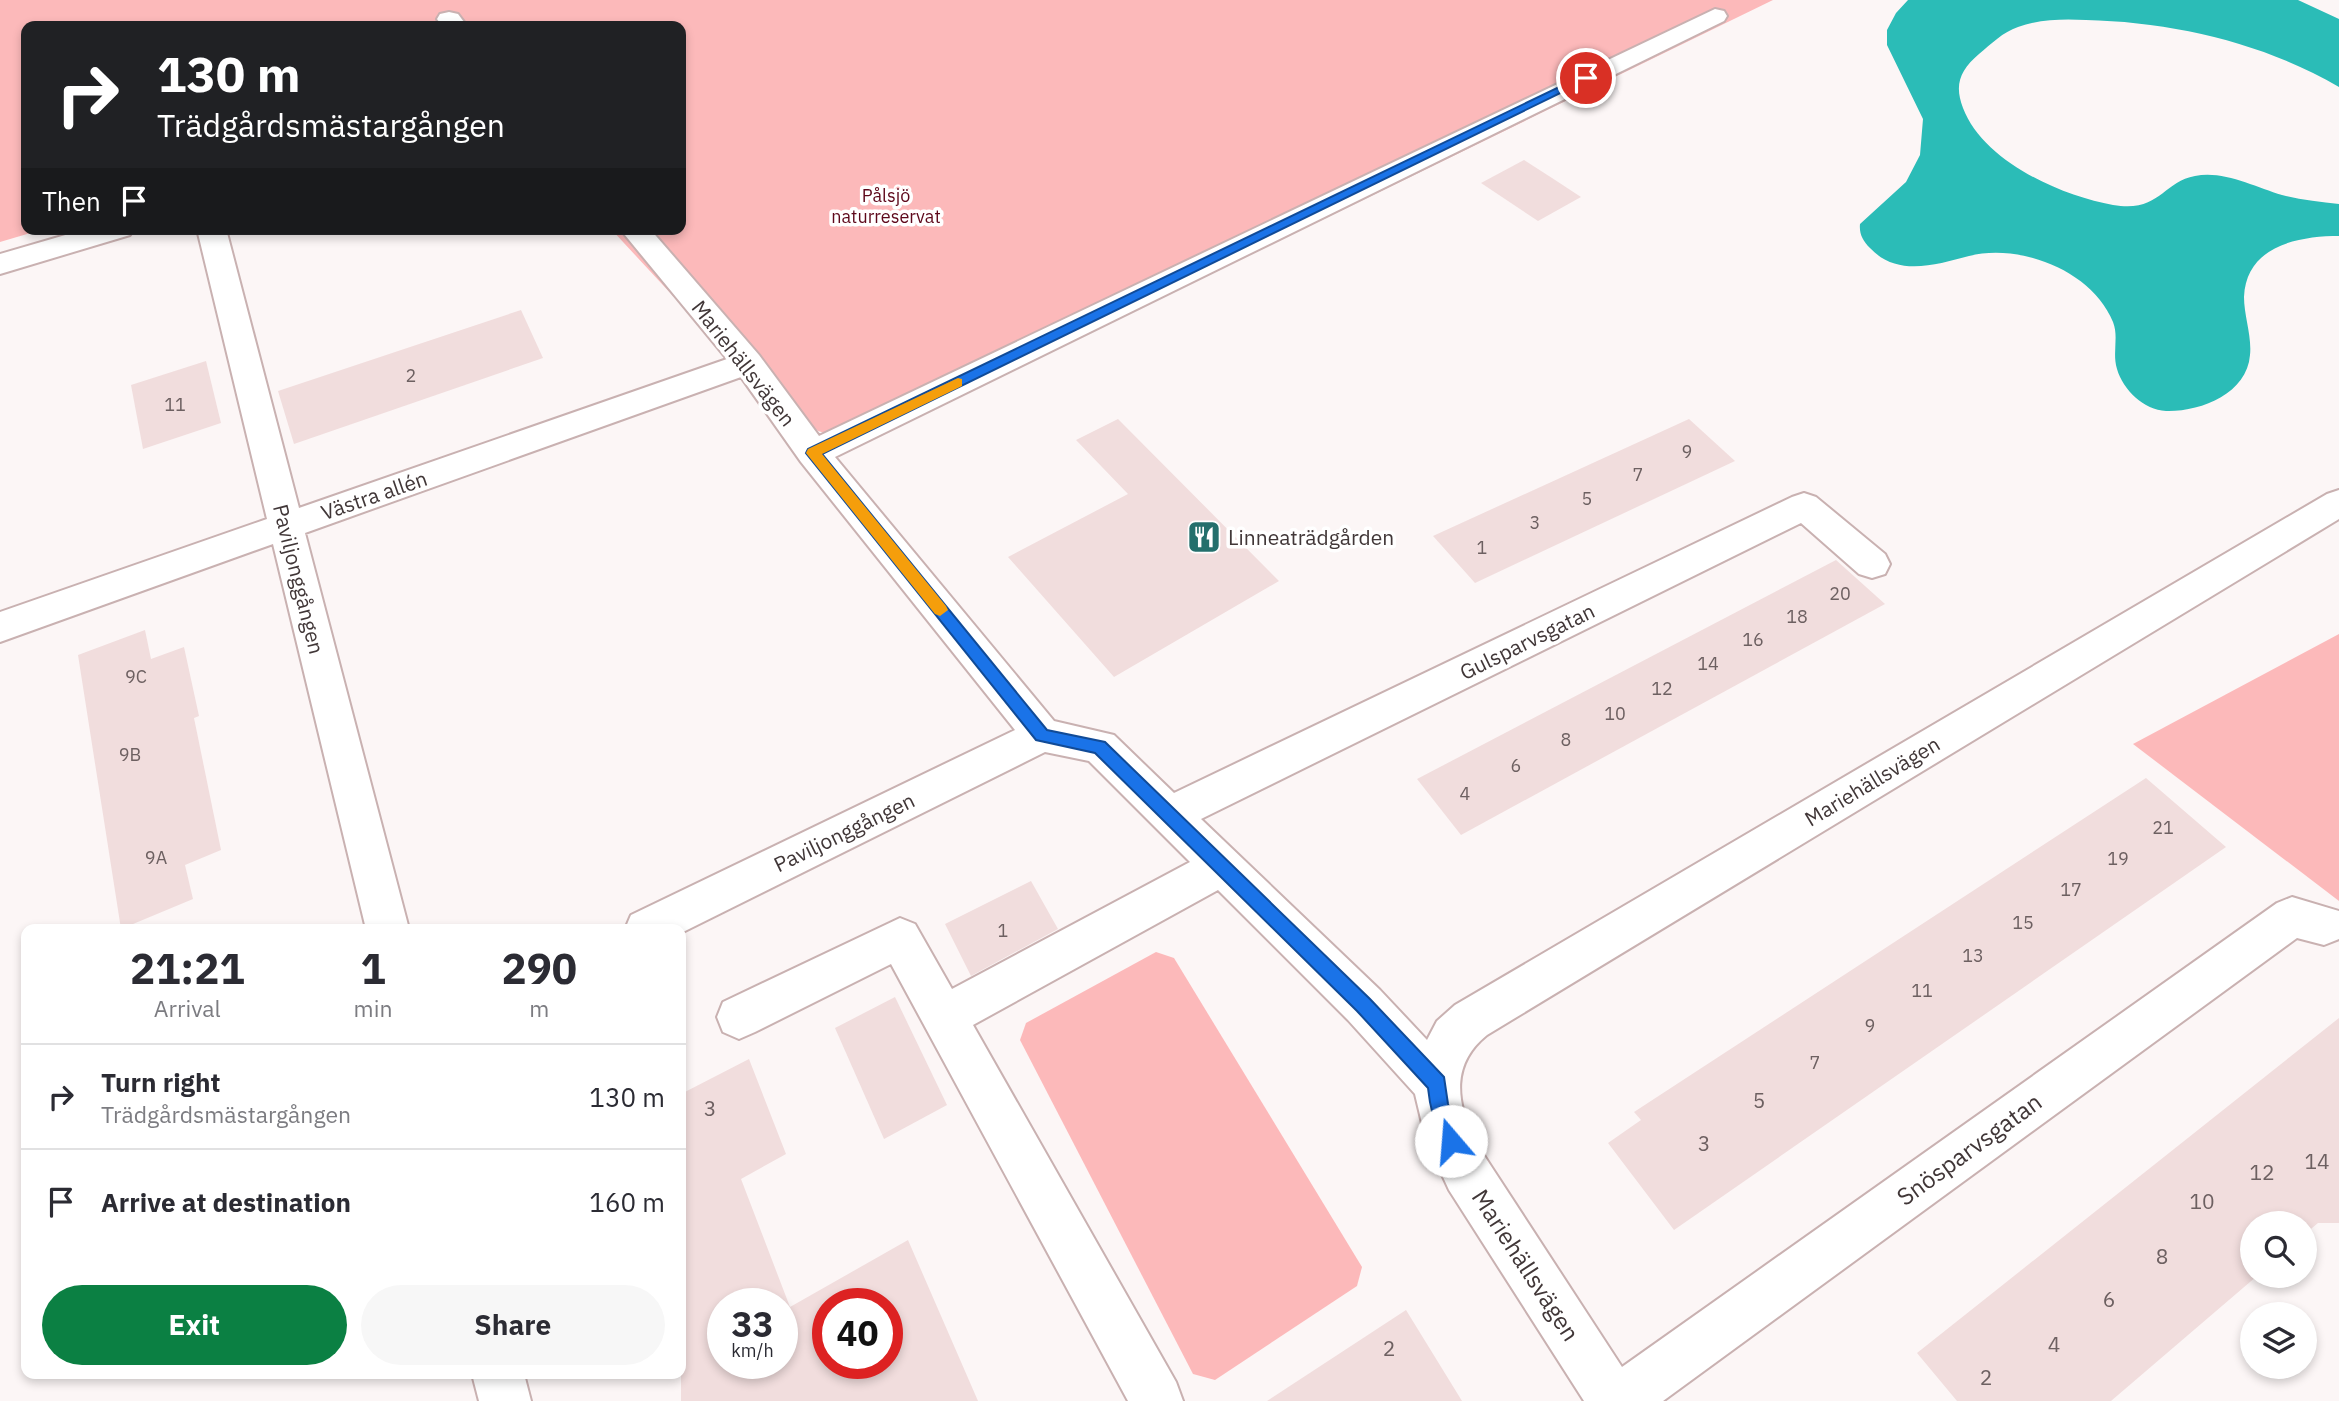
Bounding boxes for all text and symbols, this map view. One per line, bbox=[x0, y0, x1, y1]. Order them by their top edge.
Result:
text: 130 m bbox=[157, 42, 301, 105]
pin bbox=[1556, 48, 1616, 108]
icon: right bbox=[42, 49, 133, 140]
icon: arrive bbox=[1567, 59, 1605, 97]
text: Trädgårdsmästargången bbox=[157, 104, 505, 146]
icon: arrive bbox=[115, 182, 153, 220]
text: Then bbox=[42, 184, 101, 218]
park label: Pålsjö naturreservat bbox=[831, 184, 941, 228]
street label: Mariehällsvägen bbox=[686, 294, 802, 432]
house number: 2 bbox=[406, 364, 416, 387]
house number: 11 bbox=[164, 393, 186, 416]
house number: 9 bbox=[1682, 440, 1692, 463]
house number: 7 bbox=[1633, 463, 1643, 486]
street label: Västra allén bbox=[317, 464, 431, 526]
house number: 5 bbox=[1582, 487, 1592, 510]
street label: Paviljonggången bbox=[267, 501, 331, 657]
house number: 3 bbox=[1530, 511, 1540, 534]
restaurant icon: Linneaträdgården bbox=[1185, 518, 1223, 556]
place label: Linneaträdgården bbox=[1228, 523, 1394, 551]
house number: 1 bbox=[1477, 536, 1487, 559]
house number: 20 bbox=[1829, 582, 1851, 605]
street label: Gulsparvsgatan bbox=[1455, 596, 1599, 686]
house number: 18 bbox=[1786, 605, 1808, 628]
house number: 16 bbox=[1742, 628, 1764, 651]
house number: 14 bbox=[1697, 652, 1719, 675]
house number: 9C bbox=[125, 665, 147, 688]
house number: 12 bbox=[1651, 677, 1673, 700]
house number: 10 bbox=[1604, 702, 1626, 725]
house number: 8 bbox=[1561, 728, 1571, 751]
street label: Mariehällsvägen bbox=[1799, 730, 1945, 832]
house number: 9B bbox=[119, 743, 141, 766]
house number: 6 bbox=[1511, 754, 1521, 777]
house number: 4 bbox=[1460, 782, 1471, 805]
street label: Paviljonggången bbox=[769, 786, 919, 878]
house number: 21 bbox=[2152, 816, 2174, 839]
house number: 9A bbox=[145, 846, 168, 869]
house number: 19 bbox=[2107, 847, 2129, 870]
house number: 17 bbox=[2060, 878, 2082, 901]
house number: 15 bbox=[2012, 911, 2034, 934]
house number: 1 bbox=[998, 919, 1008, 942]
text: 21:21 bbox=[130, 941, 245, 996]
text: 1 bbox=[360, 941, 386, 996]
text: 290 bbox=[501, 941, 577, 996]
house number: 13 bbox=[1962, 944, 1984, 967]
house number: 11 bbox=[1911, 979, 1933, 1002]
text: Arrival bbox=[154, 993, 221, 1023]
text: min bbox=[354, 993, 392, 1023]
text: m bbox=[529, 993, 549, 1023]
house number: 9 bbox=[1865, 1014, 1875, 1037]
house number: 7 bbox=[1810, 1051, 1820, 1074]
text: Turn right bbox=[101, 1065, 220, 1099]
icon: right bbox=[42, 1078, 80, 1116]
text: 130 m bbox=[589, 1080, 665, 1114]
street label: Snösparvsgatan bbox=[1890, 1085, 2048, 1213]
house number: 5 bbox=[1753, 1086, 1765, 1114]
house number: 3 bbox=[704, 1094, 716, 1122]
text: Trädgårdsmästargången bbox=[101, 1099, 351, 1129]
position arrow bbox=[1414, 1104, 1488, 1178]
house number: 3 bbox=[1698, 1129, 1710, 1157]
house number: 14 bbox=[2304, 1147, 2330, 1175]
house number: 12 bbox=[2249, 1158, 2275, 1186]
icon: arrive bbox=[42, 1183, 80, 1221]
street label: Mariehällsvägen bbox=[1465, 1183, 1587, 1347]
text: Arrive at destination bbox=[101, 1185, 351, 1219]
text: 160 m bbox=[589, 1185, 665, 1219]
house number: 10 bbox=[2189, 1187, 2215, 1215]
map controls bbox=[2240, 1211, 2317, 1379]
button: search bbox=[2240, 1211, 2317, 1288]
house number: 8 bbox=[2156, 1242, 2168, 1270]
button: Exit bbox=[42, 1285, 347, 1365]
button: Share bbox=[361, 1285, 665, 1365]
house number: 6 bbox=[2103, 1285, 2115, 1313]
speed limit sign: 40 bbox=[812, 1288, 903, 1379]
text: 33 bbox=[731, 1301, 774, 1347]
button: layers bbox=[2240, 1302, 2317, 1379]
house number: 4 bbox=[2048, 1330, 2060, 1358]
house number: 2 bbox=[1383, 1334, 1395, 1362]
text: km/h bbox=[731, 1339, 774, 1362]
house number: 2 bbox=[1980, 1363, 1992, 1391]

